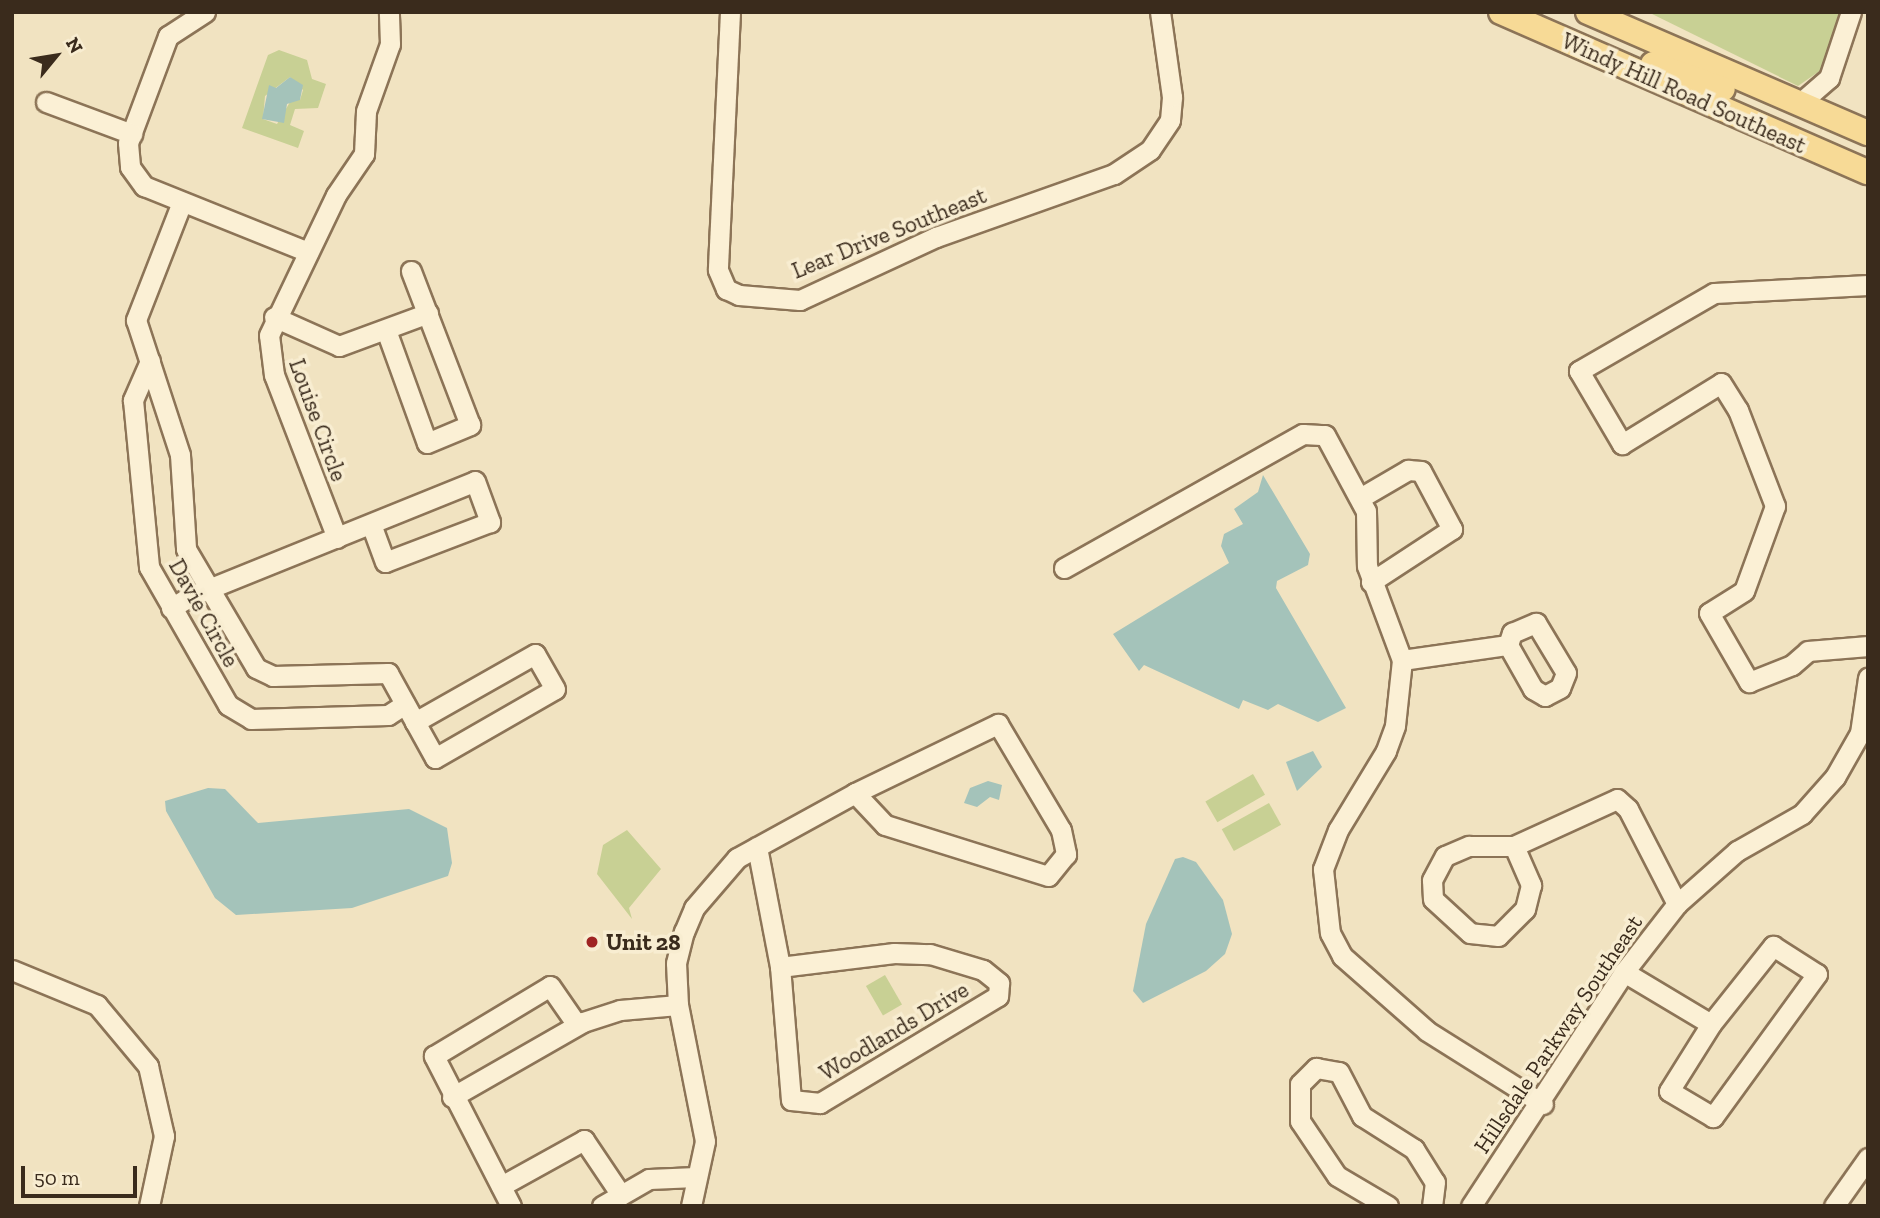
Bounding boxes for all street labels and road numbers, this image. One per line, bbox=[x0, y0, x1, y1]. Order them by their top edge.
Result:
street label: Windy Hill Road Southeast bbox=[1557, 27, 1811, 159]
street label: Lear Drive Southeast bbox=[788, 181, 990, 285]
street label: Louise Circle bbox=[283, 355, 353, 485]
street label: Davie Circle bbox=[163, 554, 245, 672]
street label: Hillsdale Parkway Southeast bbox=[1468, 909, 1648, 1159]
street label: Woodlands Drive bbox=[814, 976, 974, 1086]

